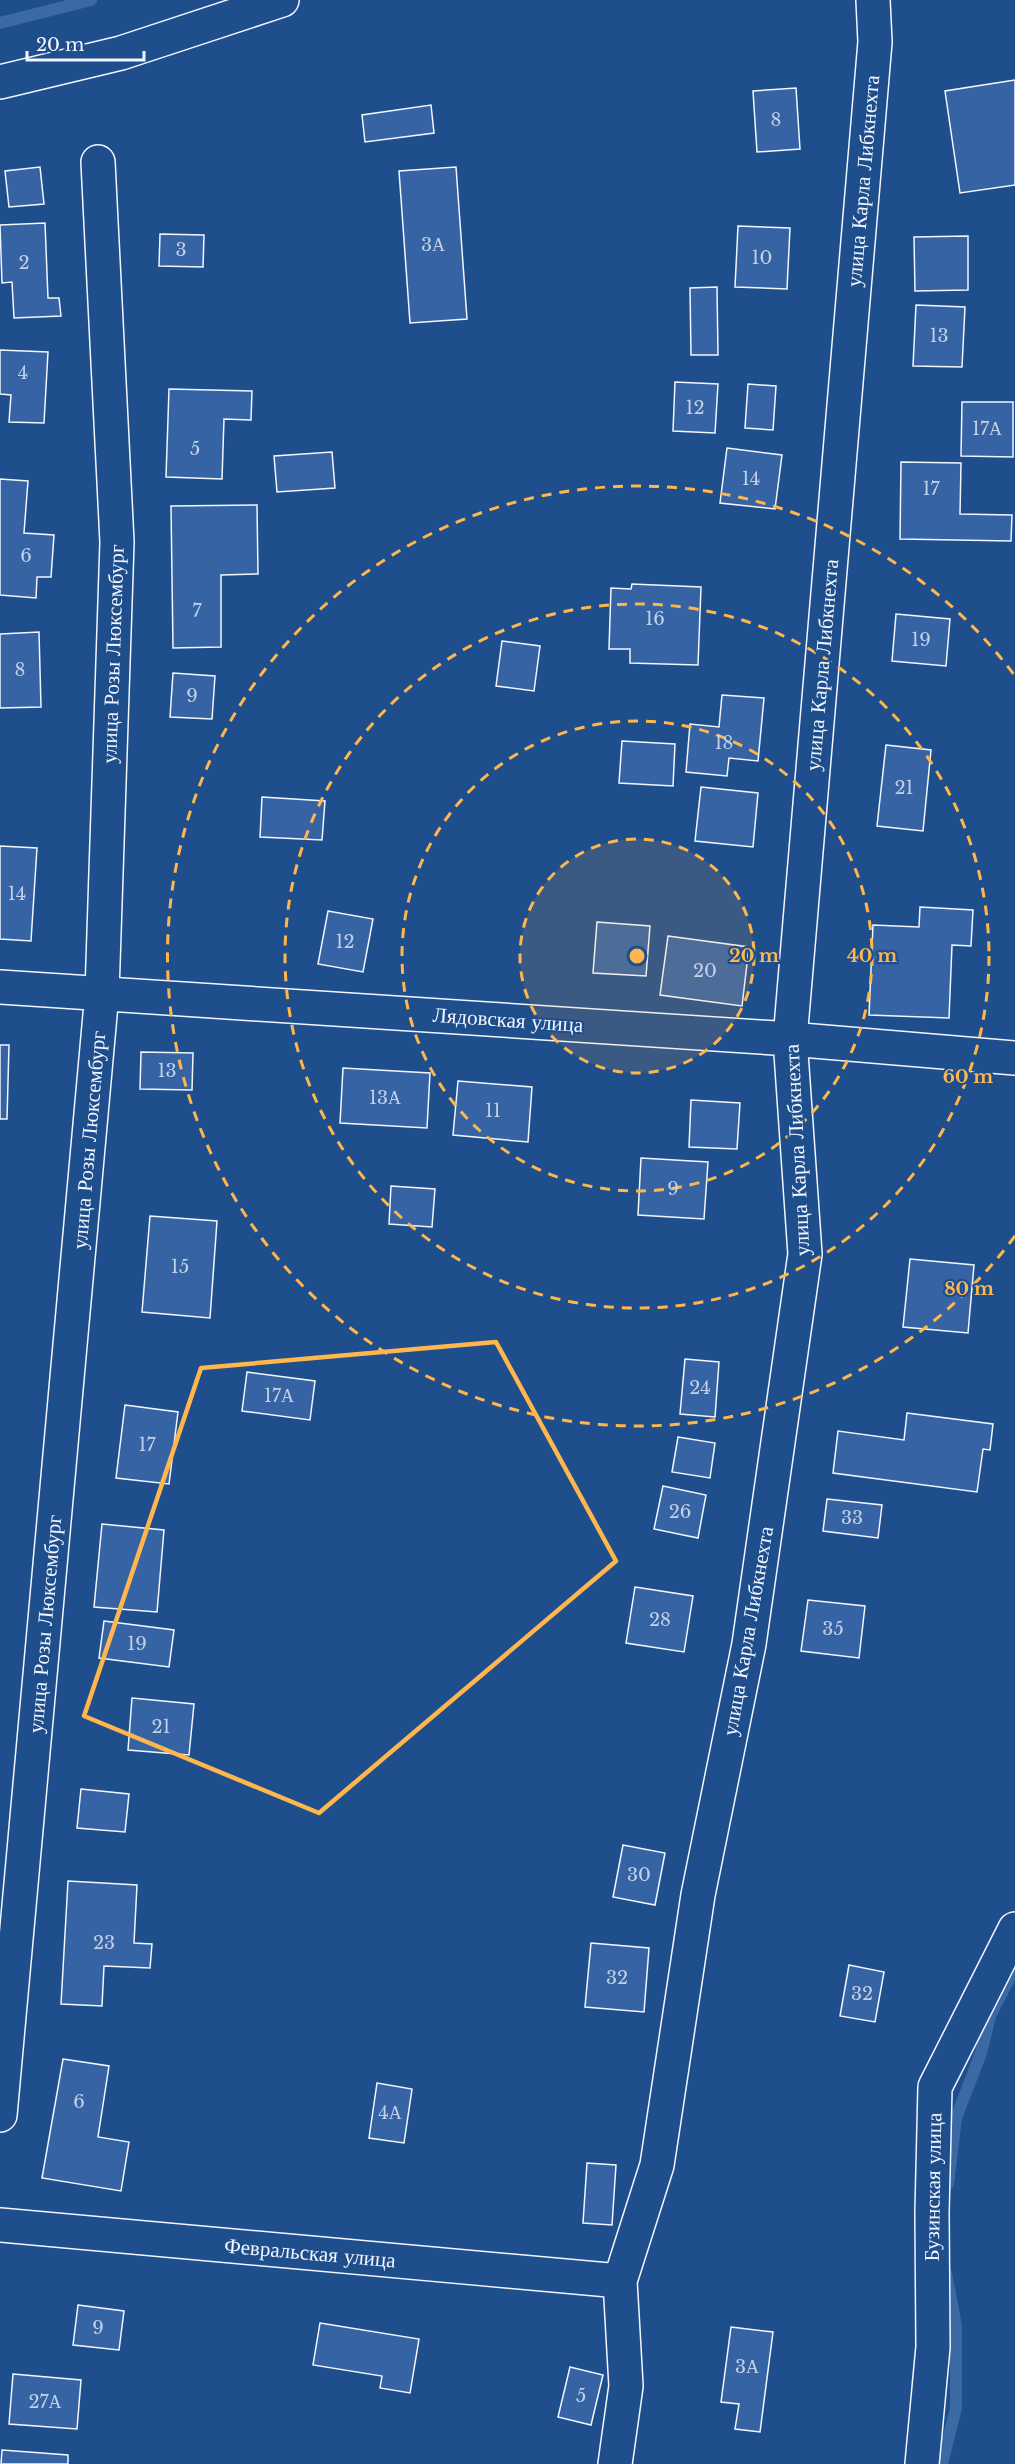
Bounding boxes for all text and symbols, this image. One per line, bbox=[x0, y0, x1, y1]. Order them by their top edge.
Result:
scale bar bbox=[27, 24, 144, 62]
text: 20 m bbox=[36, 34, 84, 56]
street label: улица Карла Либкнехта bbox=[841, 73, 885, 288]
house number: 8 bbox=[771, 109, 781, 131]
house number: 3А bbox=[421, 234, 445, 256]
house number: 3 bbox=[175, 239, 187, 261]
house number: 10 bbox=[752, 247, 772, 269]
house number: 2 bbox=[18, 252, 30, 274]
house number: 13 bbox=[929, 325, 949, 347]
house number: 4 bbox=[18, 362, 28, 384]
house number: 12 bbox=[685, 397, 705, 419]
house number: 17А bbox=[972, 418, 1002, 440]
house number: 5 bbox=[190, 438, 200, 460]
house number: 14 bbox=[742, 468, 760, 490]
house number: 17 bbox=[922, 478, 940, 500]
street label: улица Розы Люксембург bbox=[96, 544, 130, 764]
house number: 6 bbox=[20, 545, 32, 567]
street label: улица Карла Либкнехта bbox=[800, 557, 844, 772]
house number: 7 bbox=[192, 600, 202, 622]
house number: 16 bbox=[645, 608, 665, 630]
house number: 19 bbox=[911, 629, 931, 651]
house number: 8 bbox=[15, 659, 25, 681]
house number: 9 bbox=[186, 685, 198, 707]
house number: 18 bbox=[715, 732, 733, 754]
house number: 21 bbox=[894, 777, 914, 799]
house number: 14 bbox=[8, 883, 26, 905]
house number: 12 bbox=[335, 931, 355, 953]
text: 20 m bbox=[729, 945, 779, 967]
text: 40 m bbox=[847, 945, 897, 967]
centre of rings bbox=[627, 946, 647, 966]
house number: 20 bbox=[693, 960, 717, 982]
street label: Лядовская улица bbox=[432, 1002, 585, 1038]
street label: улица Розы Люксембург bbox=[66, 1029, 112, 1250]
street label: улица Карла Либкнехта bbox=[778, 1043, 816, 1257]
house number: 13 bbox=[157, 1060, 177, 1082]
text: 60 m bbox=[943, 1066, 993, 1088]
house number: 13А bbox=[369, 1087, 401, 1109]
house number: 11 bbox=[485, 1100, 501, 1122]
house number: 9 bbox=[667, 1178, 679, 1200]
house number: 15 bbox=[171, 1256, 189, 1278]
text: 80 m bbox=[944, 1278, 994, 1300]
house number: 24 bbox=[689, 1377, 711, 1399]
house number: 17А bbox=[264, 1385, 294, 1407]
house number: 17 bbox=[138, 1434, 156, 1456]
house number: 26 bbox=[669, 1501, 691, 1523]
house number: 33 bbox=[841, 1507, 863, 1529]
street label: улица Розы Люксембург bbox=[22, 1513, 68, 1734]
street label: улица Карла Либкнехта bbox=[717, 1524, 779, 1738]
house number: 28 bbox=[649, 1609, 671, 1631]
house number: 35 bbox=[822, 1618, 844, 1640]
house number: 19 bbox=[127, 1633, 147, 1655]
house number: 21 bbox=[151, 1716, 171, 1738]
house number: 30 bbox=[627, 1864, 651, 1886]
house number: 23 bbox=[93, 1932, 115, 1954]
house number: 32 bbox=[606, 1967, 628, 1989]
house number: 32 bbox=[851, 1983, 873, 2005]
house number: 6 bbox=[73, 2091, 85, 2113]
house number: 4А bbox=[378, 2102, 402, 2124]
street label: Бузинская улица bbox=[919, 2112, 947, 2262]
street label: Февральская улица bbox=[223, 2233, 397, 2274]
house number: 9 bbox=[92, 2317, 104, 2339]
house number: 3А bbox=[735, 2356, 759, 2378]
house number: 5 bbox=[576, 2385, 586, 2407]
house number: 27А bbox=[28, 2391, 62, 2413]

